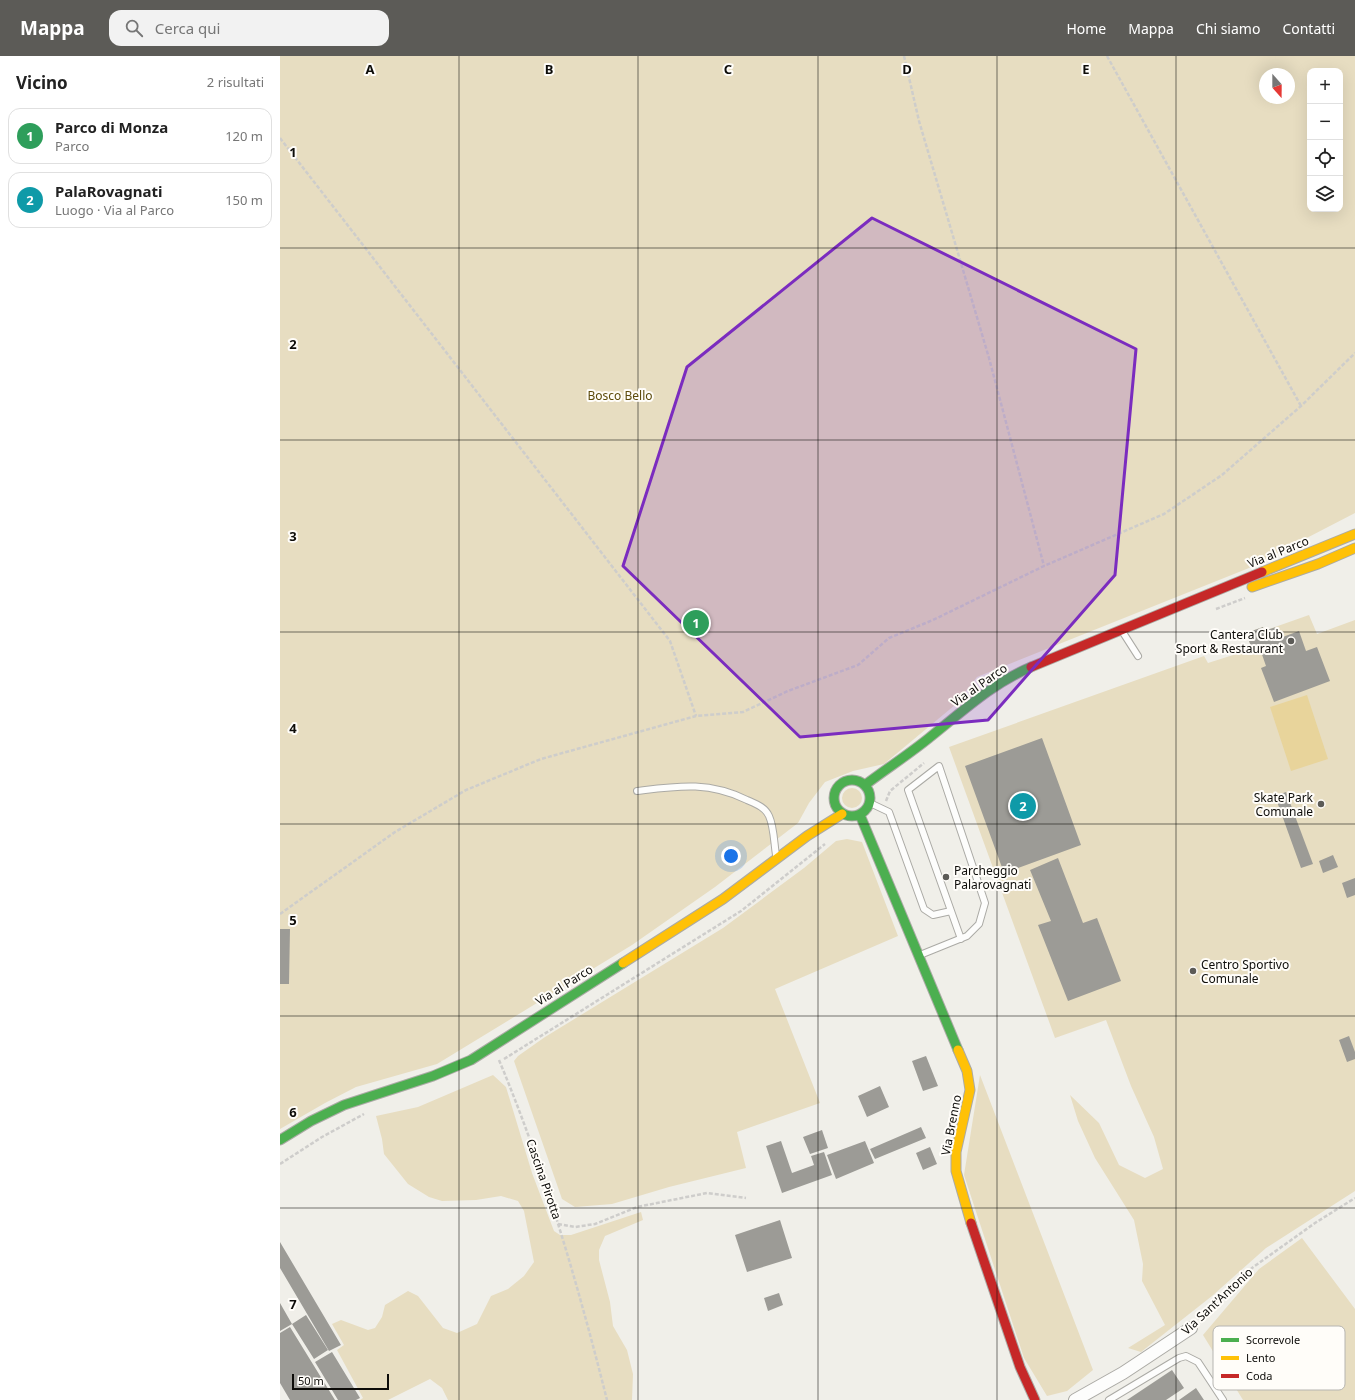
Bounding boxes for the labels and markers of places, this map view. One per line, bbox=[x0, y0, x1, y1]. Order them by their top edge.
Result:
pin: 1 bbox=[683, 608, 709, 638]
place label: Cantera Club Sport & Restaurant bbox=[1176, 626, 1284, 657]
marker: Cantera Club Sport & Restaurant bbox=[1286, 636, 1296, 646]
place label: Skate Park Comunale bbox=[1254, 789, 1314, 820]
pin: 2 bbox=[1010, 791, 1036, 821]
marker: Skate Park Comunale bbox=[1316, 799, 1326, 809]
place label: Parcheggio Palarovagnati bbox=[954, 862, 1031, 893]
marker: Parcheggio Palarovagnati bbox=[941, 872, 951, 882]
place label: Centro Sportivo Comunale bbox=[1201, 956, 1289, 987]
marker: Centro Sportivo Comunale bbox=[1188, 966, 1198, 976]

